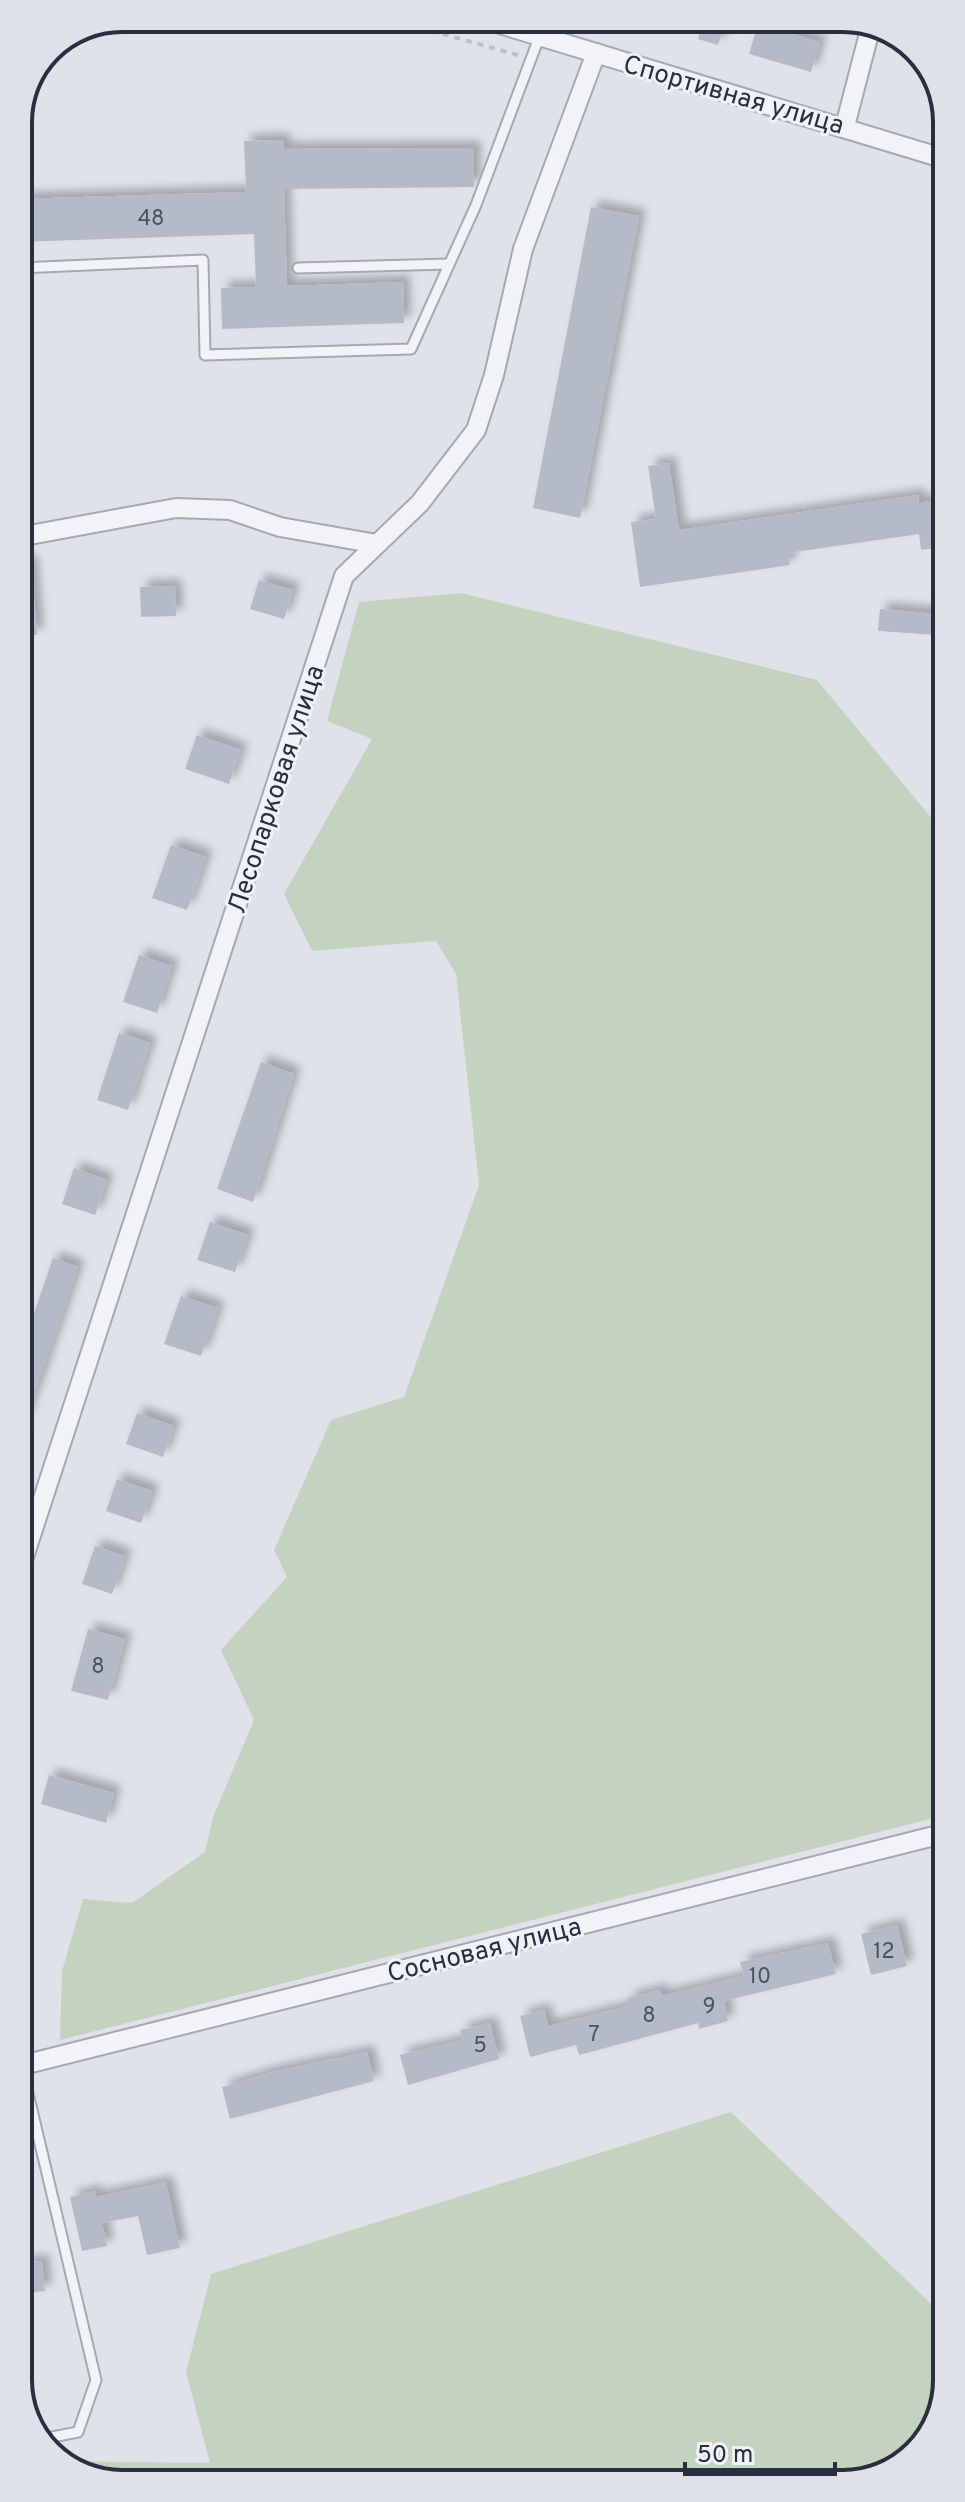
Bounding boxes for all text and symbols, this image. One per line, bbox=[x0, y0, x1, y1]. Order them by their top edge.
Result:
street label: Спортивная улица bbox=[619, 49, 848, 144]
house number: 48 bbox=[137, 206, 165, 233]
street label: Лесопарковая улица bbox=[222, 661, 333, 918]
house number: 8 bbox=[91, 1654, 105, 1681]
street label: Сосновая улица bbox=[384, 1911, 585, 1991]
house number: 12 bbox=[873, 1939, 895, 1966]
house number: 10 bbox=[749, 1964, 771, 1991]
house number: 9 bbox=[702, 1994, 716, 2021]
house number: 8 bbox=[642, 2003, 656, 2030]
house number: 7 bbox=[588, 2022, 600, 2049]
house number: 5 bbox=[473, 2033, 487, 2060]
scale bar bbox=[685, 2426, 835, 2476]
text: 50 m bbox=[697, 2441, 753, 2471]

